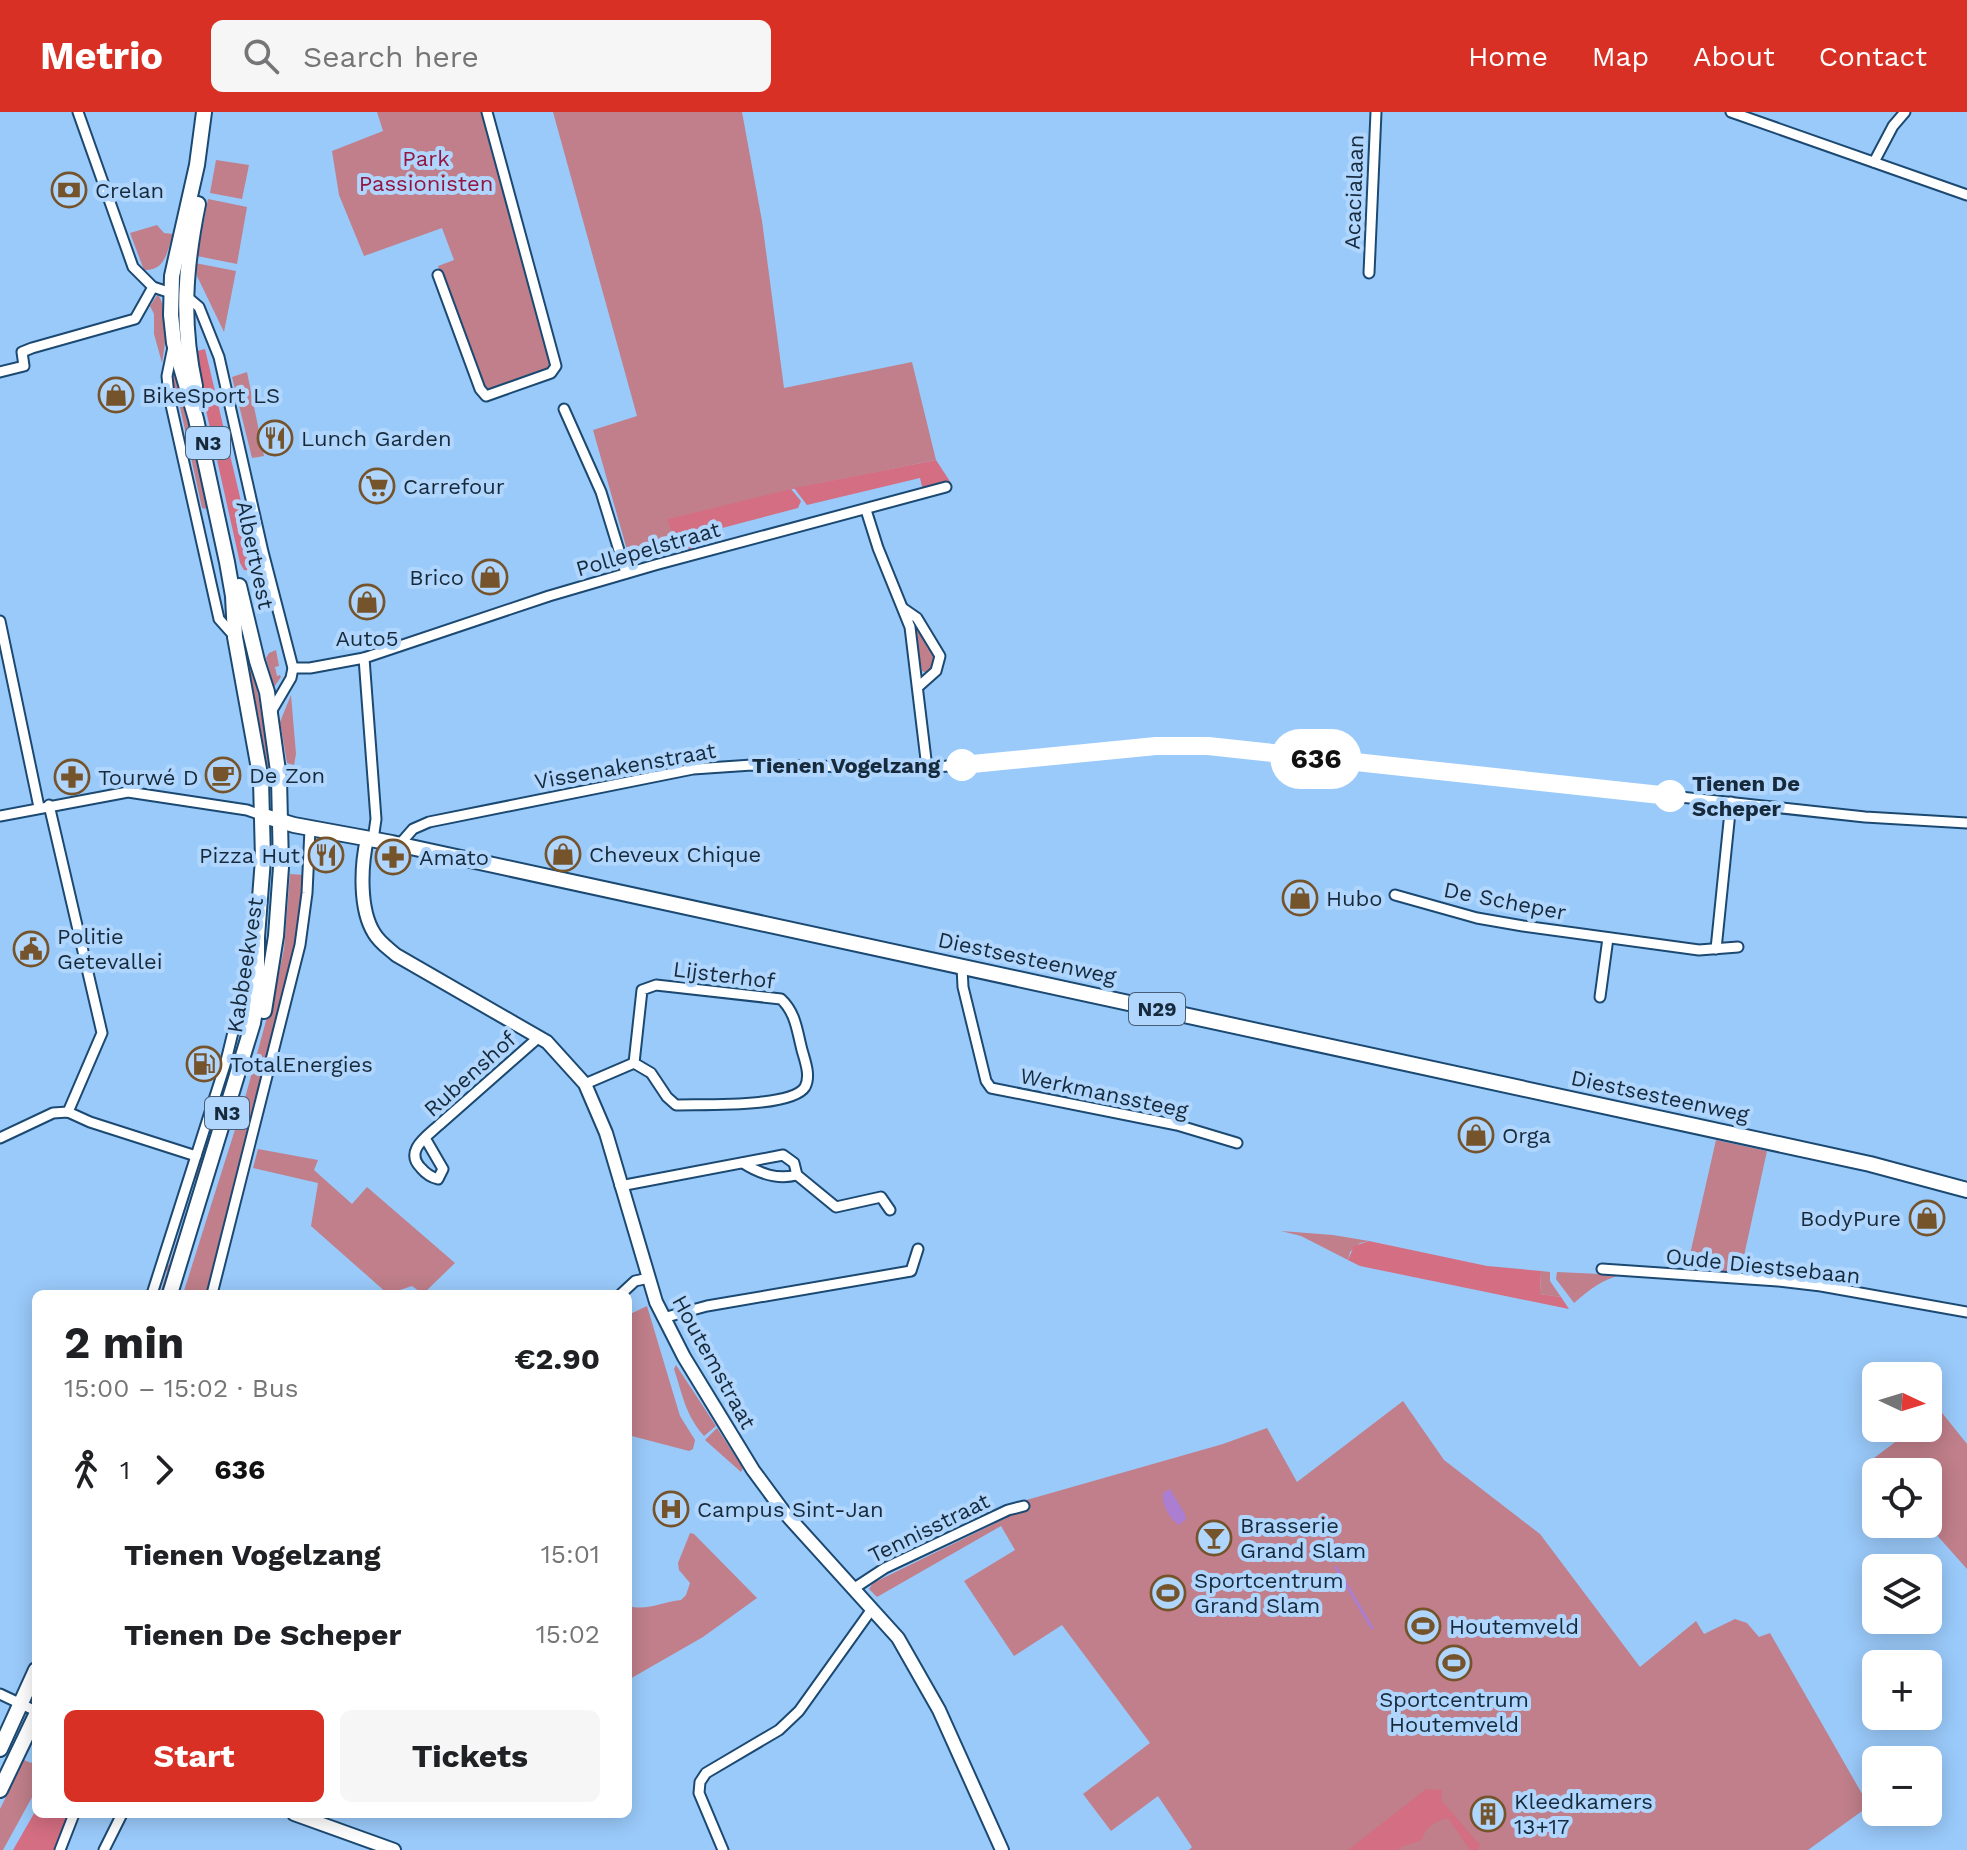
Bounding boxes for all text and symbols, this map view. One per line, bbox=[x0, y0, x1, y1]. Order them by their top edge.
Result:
search box bbox=[211, 20, 771, 92]
text: Metrio bbox=[40, 34, 163, 78]
icon: search bbox=[239, 34, 283, 78]
text: Search here bbox=[303, 39, 479, 74]
text: Home bbox=[1468, 40, 1548, 73]
text: Map bbox=[1592, 40, 1649, 73]
text: About bbox=[1693, 40, 1775, 73]
text: Contact bbox=[1819, 40, 1927, 73]
street label: Acacialaan bbox=[1340, 134, 1368, 250]
park label: Park Passionisten bbox=[359, 146, 493, 196]
bank icon: Crelan bbox=[50, 171, 88, 209]
place label: Crelan bbox=[95, 178, 164, 203]
shop icon: BikeSport LS bbox=[97, 376, 135, 414]
place label: BikeSport LS bbox=[142, 383, 280, 408]
restaurant icon: Lunch Garden bbox=[256, 419, 294, 457]
place label: Lunch Garden bbox=[301, 426, 452, 451]
road number: N3 bbox=[186, 427, 230, 459]
supermarket icon: Carrefour bbox=[358, 467, 396, 505]
place label: Carrefour bbox=[403, 474, 505, 499]
street label: Albertvest bbox=[231, 498, 279, 612]
street label: Pollepelstraat bbox=[573, 516, 723, 582]
shop icon: Brico bbox=[471, 558, 509, 596]
place label: Brico bbox=[409, 565, 464, 590]
shop icon: Auto5 bbox=[348, 583, 386, 621]
place label: Auto5 bbox=[335, 626, 399, 651]
line badge: 636 bbox=[1270, 733, 1362, 785]
street label: Vissenakenstraat bbox=[532, 738, 718, 794]
text: 636 bbox=[1290, 742, 1342, 775]
marker: Tienen Vogelzang bbox=[947, 750, 977, 780]
place label: Tienen Vogelzang bbox=[752, 753, 941, 778]
cafe icon: De Zon bbox=[204, 756, 242, 794]
pharmacy icon: Tourwé D bbox=[53, 758, 91, 796]
place label: De Zon bbox=[249, 763, 325, 788]
place label: Tourwé D bbox=[98, 765, 199, 790]
place label: Tienen De Scheper bbox=[1692, 771, 1800, 821]
marker: Tienen De Scheper bbox=[1655, 781, 1685, 811]
shop icon: Cheveux Chique bbox=[544, 835, 582, 873]
restaurant icon: Pizza Hut bbox=[307, 836, 345, 874]
pharmacy icon: Amato bbox=[374, 838, 412, 876]
place label: Cheveux Chique bbox=[589, 842, 761, 867]
place label: Pizza Hut bbox=[199, 843, 300, 868]
place label: Amato bbox=[419, 845, 489, 870]
street label: De Scheper bbox=[1442, 877, 1568, 925]
shop icon: Hubo bbox=[1281, 879, 1319, 917]
place label: Hubo bbox=[1326, 886, 1383, 911]
street label: Kabbeekvest bbox=[222, 895, 268, 1035]
place label: Politie Getevallei bbox=[57, 924, 163, 974]
street label: Diestsesteenweg bbox=[936, 927, 1119, 989]
public building icon: Politie Getevallei bbox=[12, 930, 50, 968]
street label: Lijsterhof bbox=[672, 956, 777, 994]
road number: N29 bbox=[1129, 993, 1185, 1025]
street label: Rubenshof bbox=[419, 1026, 521, 1122]
fuel station icon: TotalEnergies bbox=[185, 1045, 223, 1083]
place label: TotalEnergies bbox=[230, 1052, 373, 1077]
street label: Werkmanssteeg bbox=[1018, 1063, 1191, 1123]
street label: Diestsesteenweg bbox=[1569, 1065, 1752, 1127]
road number: N3 bbox=[205, 1097, 249, 1129]
shop icon: Orga bbox=[1457, 1116, 1495, 1154]
place label: Orga bbox=[1502, 1123, 1551, 1148]
shop icon: BodyPure bbox=[1908, 1199, 1946, 1237]
place label: BodyPure bbox=[1800, 1206, 1901, 1231]
street label: Oude Diestsebaan bbox=[1664, 1243, 1862, 1289]
street label: Houtemstraat bbox=[667, 1291, 761, 1433]
text: 2 min bbox=[64, 1317, 184, 1369]
text: €2.90 bbox=[515, 1341, 600, 1376]
north arrow bbox=[1862, 1362, 1942, 1442]
map controls bbox=[1862, 1362, 1942, 1826]
text: 15:00 – 15:02 · Bus bbox=[64, 1373, 298, 1403]
icon: walk bbox=[64, 1448, 108, 1492]
icon: forward bbox=[142, 1448, 186, 1492]
text: 636 bbox=[214, 1453, 265, 1486]
text: 1 bbox=[120, 1455, 130, 1485]
button: locate bbox=[1862, 1458, 1942, 1538]
street label: Tennisstraat bbox=[864, 1488, 994, 1568]
hospital icon: Campus Sint-Jan bbox=[652, 1490, 690, 1528]
place label: Campus Sint-Jan bbox=[697, 1497, 884, 1522]
place label: Brasserie Grand Slam bbox=[1240, 1513, 1366, 1563]
bar icon: Brasserie Grand Slam bbox=[1195, 1519, 1233, 1557]
text: Tienen Vogelzang bbox=[124, 1537, 381, 1572]
text: 15:01 bbox=[541, 1539, 600, 1569]
button: layers bbox=[1862, 1554, 1942, 1634]
place label: Sportcentrum Grand Slam bbox=[1194, 1568, 1344, 1618]
sports icon: Sportcentrum Grand Slam bbox=[1149, 1574, 1187, 1612]
sports icon: Houtemveld bbox=[1404, 1607, 1442, 1645]
place label: Houtemveld bbox=[1449, 1614, 1579, 1639]
text: Tienen De Scheper bbox=[124, 1617, 401, 1652]
text: 15:02 bbox=[536, 1619, 600, 1649]
sports icon: Sportcentrum Houtemveld bbox=[1435, 1644, 1473, 1682]
button: + bbox=[1862, 1650, 1942, 1730]
place label: Sportcentrum Houtemveld bbox=[1379, 1687, 1529, 1737]
button: Start bbox=[64, 1710, 324, 1802]
button: Tickets bbox=[340, 1710, 600, 1802]
button: − bbox=[1862, 1746, 1942, 1826]
place label: Kleedkamers 13+17 bbox=[1514, 1789, 1653, 1839]
building icon: Kleedkamers 13+17 bbox=[1469, 1795, 1507, 1833]

